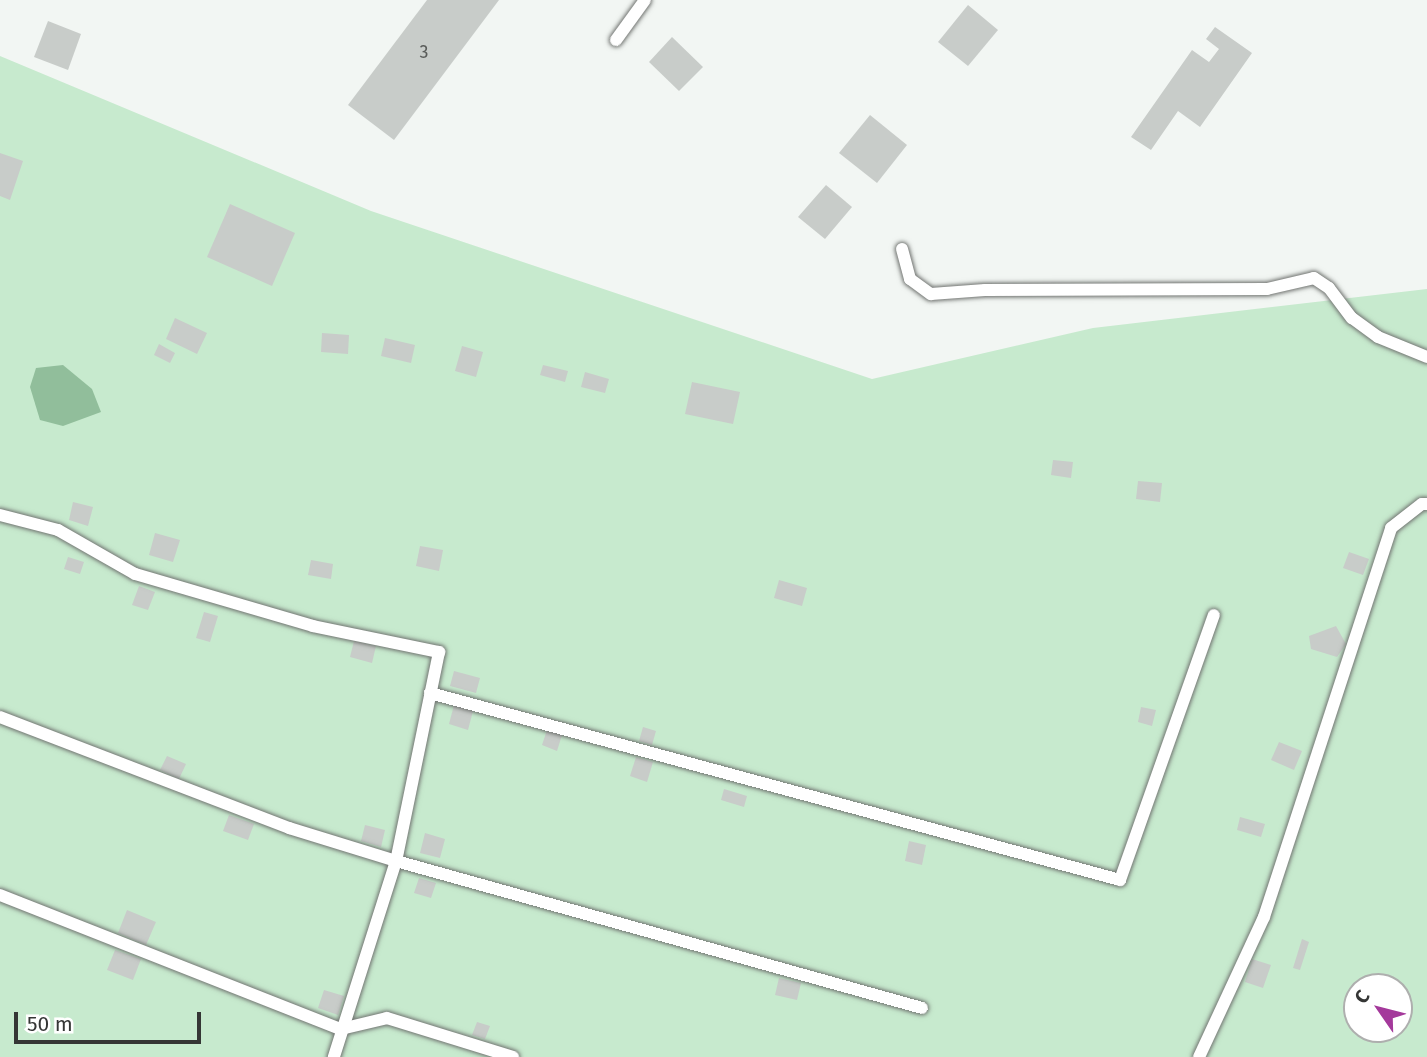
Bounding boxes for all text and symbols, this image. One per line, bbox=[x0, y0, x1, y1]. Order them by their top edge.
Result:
house number: 3 bbox=[420, 41, 428, 63]
north arrow bbox=[1343, 973, 1413, 1043]
text: С bbox=[1349, 986, 1375, 1008]
scale bar bbox=[18, 998, 205, 1042]
text: 50 m bbox=[27, 1011, 73, 1037]

